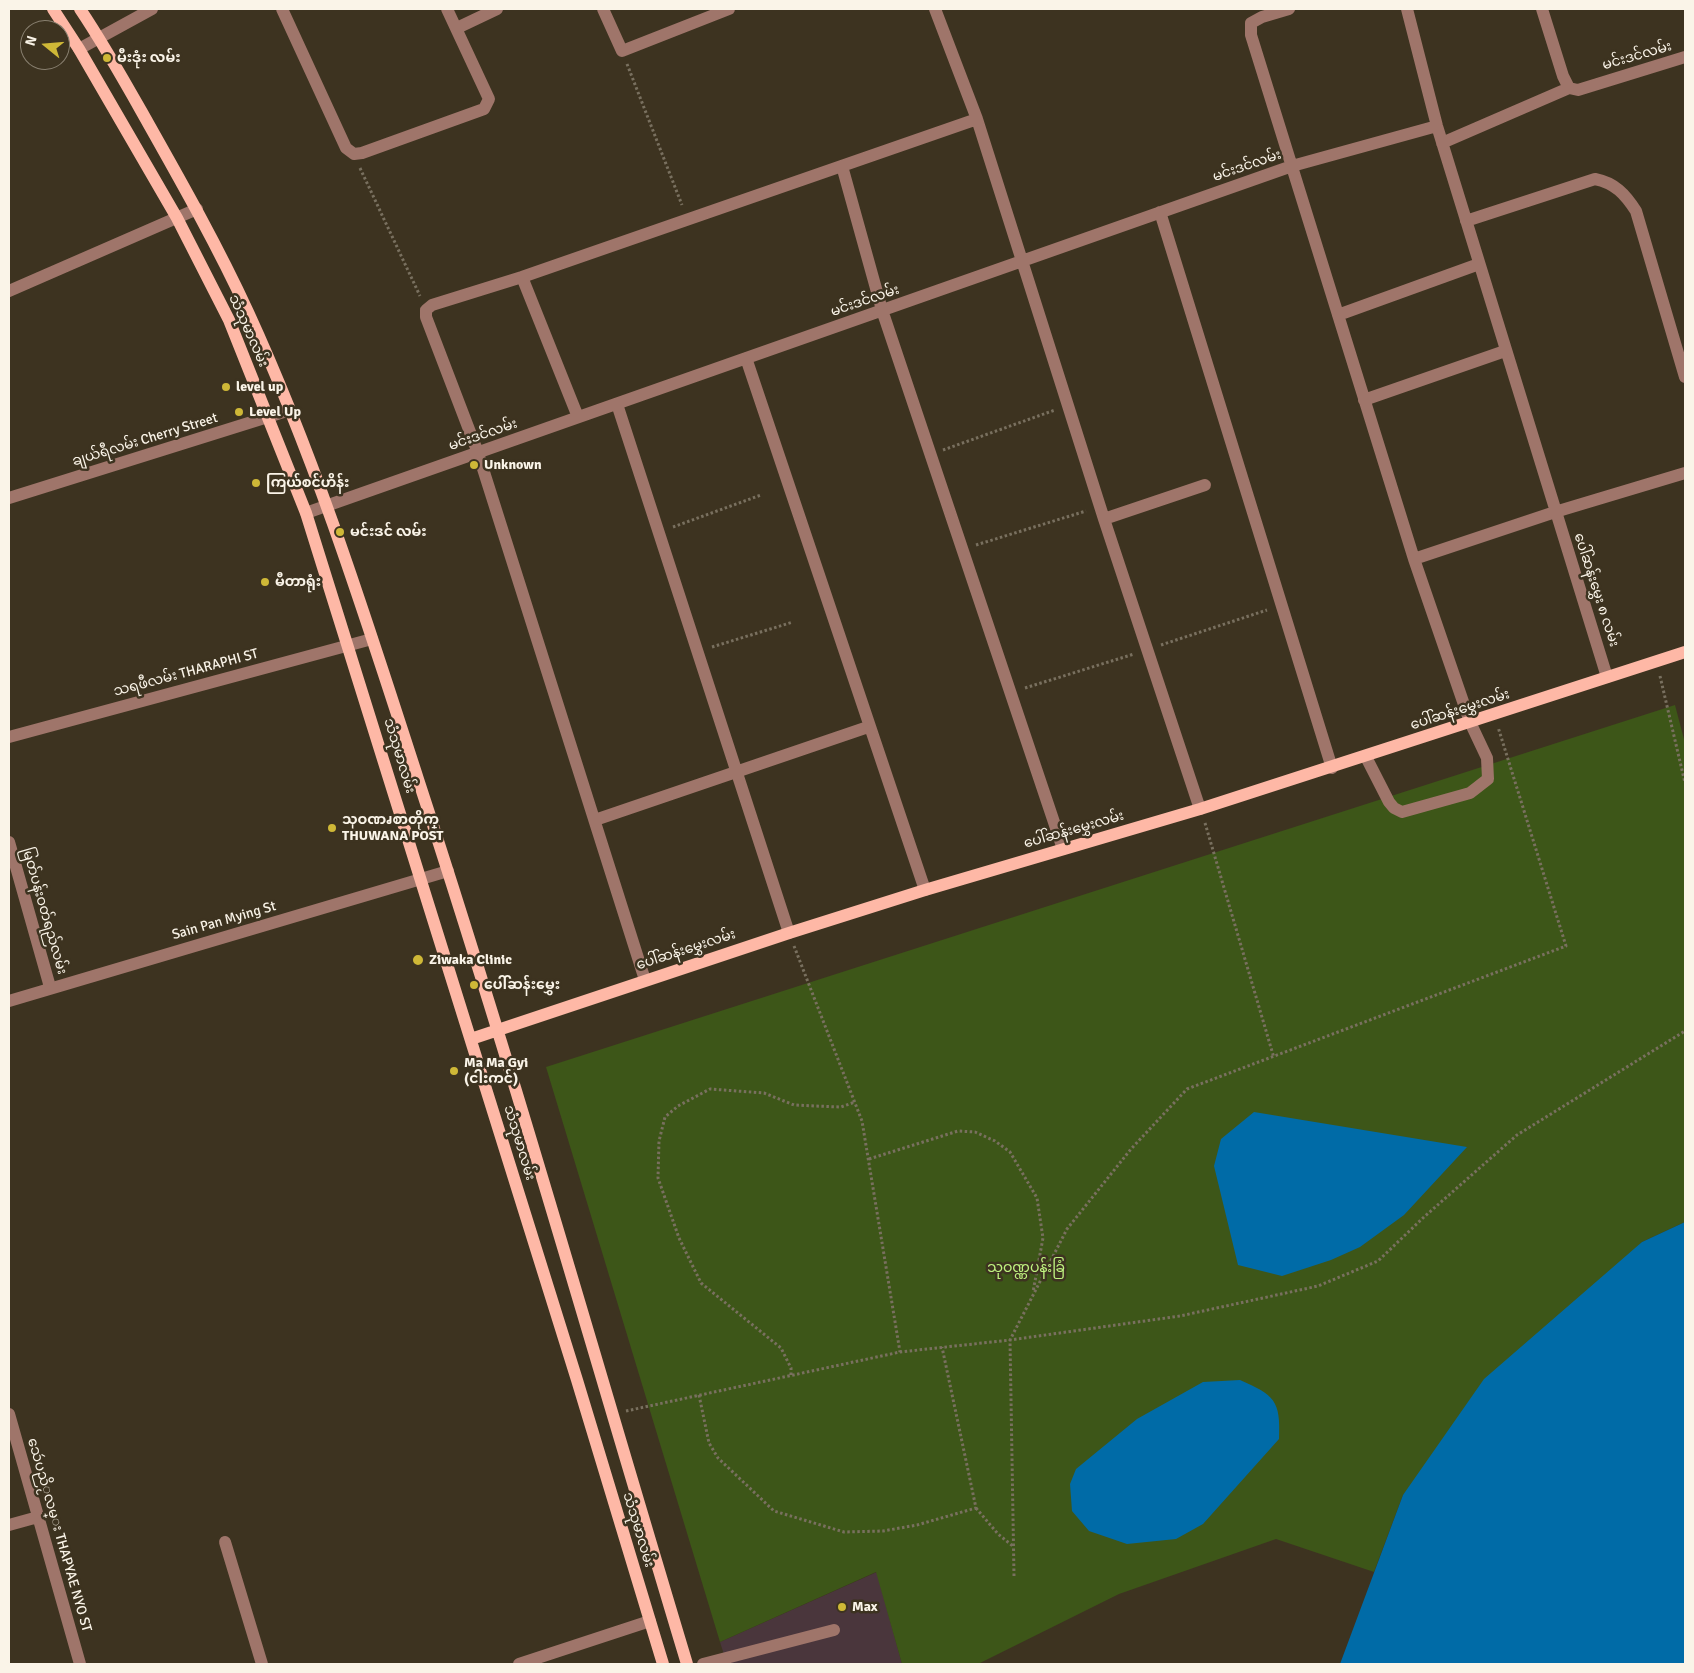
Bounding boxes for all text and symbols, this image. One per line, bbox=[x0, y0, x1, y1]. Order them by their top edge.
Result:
north arrow bbox=[20, 20, 70, 70]
text: N bbox=[22, 34, 41, 48]
street label: မင်းဒင်လမ်း bbox=[1600, 38, 1674, 74]
place label: မီးဒုံး လမ်း bbox=[117, 50, 181, 66]
marker: မီးဒုံး လမ်း bbox=[101, 52, 113, 64]
street label: မင်းဒင်လမ်း bbox=[1210, 146, 1284, 186]
street label: မင်းဒင်လမ်း bbox=[828, 281, 902, 321]
street label: သံသုမာလမ်း bbox=[225, 292, 271, 370]
place label: level up bbox=[236, 379, 283, 395]
marker: level up bbox=[220, 381, 232, 393]
place label: Level Up bbox=[249, 404, 301, 420]
marker: Level Up bbox=[233, 406, 245, 418]
street label: ချယ်ရီလမ်း Cherry Street bbox=[70, 410, 220, 470]
street label: မင်းဒင်လမ်း bbox=[446, 415, 520, 455]
place label: Unknown bbox=[484, 457, 542, 473]
marker: Unknown bbox=[468, 459, 480, 471]
place label: ကြယ်စင်ဟိန်း bbox=[266, 475, 349, 491]
marker: ကြယ်စင်ဟိန်း bbox=[250, 477, 262, 489]
place label: မင်းဒင် လမ်း bbox=[350, 524, 427, 540]
marker: မင်းဒင် လမ်း bbox=[334, 526, 346, 538]
street label: ပေါ်ဆန်းမွှေး ၈ လမ်း bbox=[1570, 531, 1622, 649]
place label: မီတာရုံး bbox=[275, 574, 321, 590]
marker: မီတာရုံး bbox=[259, 576, 271, 588]
street label: သရဖီလမ်း THARAPHI ST bbox=[112, 646, 260, 700]
street label: ပေါ်ဆန်းမွှေးလမ်း bbox=[1408, 686, 1512, 734]
street label: သံသုမာလမ်း bbox=[380, 717, 418, 795]
street label: ပေါ်ဆန်းမွှေးလမ်း bbox=[1022, 808, 1126, 852]
place label: သုဝဏၧစာတိုက္ THUWANA POST bbox=[342, 812, 443, 844]
marker: သုဝဏၧစာတိုက္ THUWANA POST bbox=[326, 822, 338, 834]
street label: မြတ်ပန်းဝတ်ရည်လမ်း bbox=[18, 846, 70, 976]
street label: Sain Pan Mying St bbox=[170, 898, 278, 944]
street label: ပေါ်ဆန်းမွှေးလမ်း bbox=[634, 926, 738, 974]
place label: Ziwaka Clinic bbox=[429, 952, 512, 968]
marker: Ziwaka Clinic bbox=[411, 953, 425, 967]
place label: ပေါ်ဆန်းမွှေး bbox=[484, 977, 560, 993]
marker: ပေါ်ဆန်းမွှေး bbox=[468, 979, 480, 991]
place label: Ma Ma Gyi (ငါးကင်) bbox=[464, 1055, 528, 1088]
marker: Ma Ma Gyi (ငါးကင်) bbox=[448, 1065, 460, 1077]
street label: သံသုမာလမ်း bbox=[500, 1104, 538, 1182]
park label: သုဝဏ္ဏပန်းခြံ bbox=[987, 1260, 1065, 1276]
street label: သေဴပညိႂလမ္း THAPYAE NYO ST bbox=[23, 1436, 95, 1634]
street label: သံသုမာလမ်း bbox=[619, 1491, 657, 1569]
place label: Max bbox=[852, 1599, 878, 1615]
marker: Max bbox=[836, 1601, 848, 1613]

